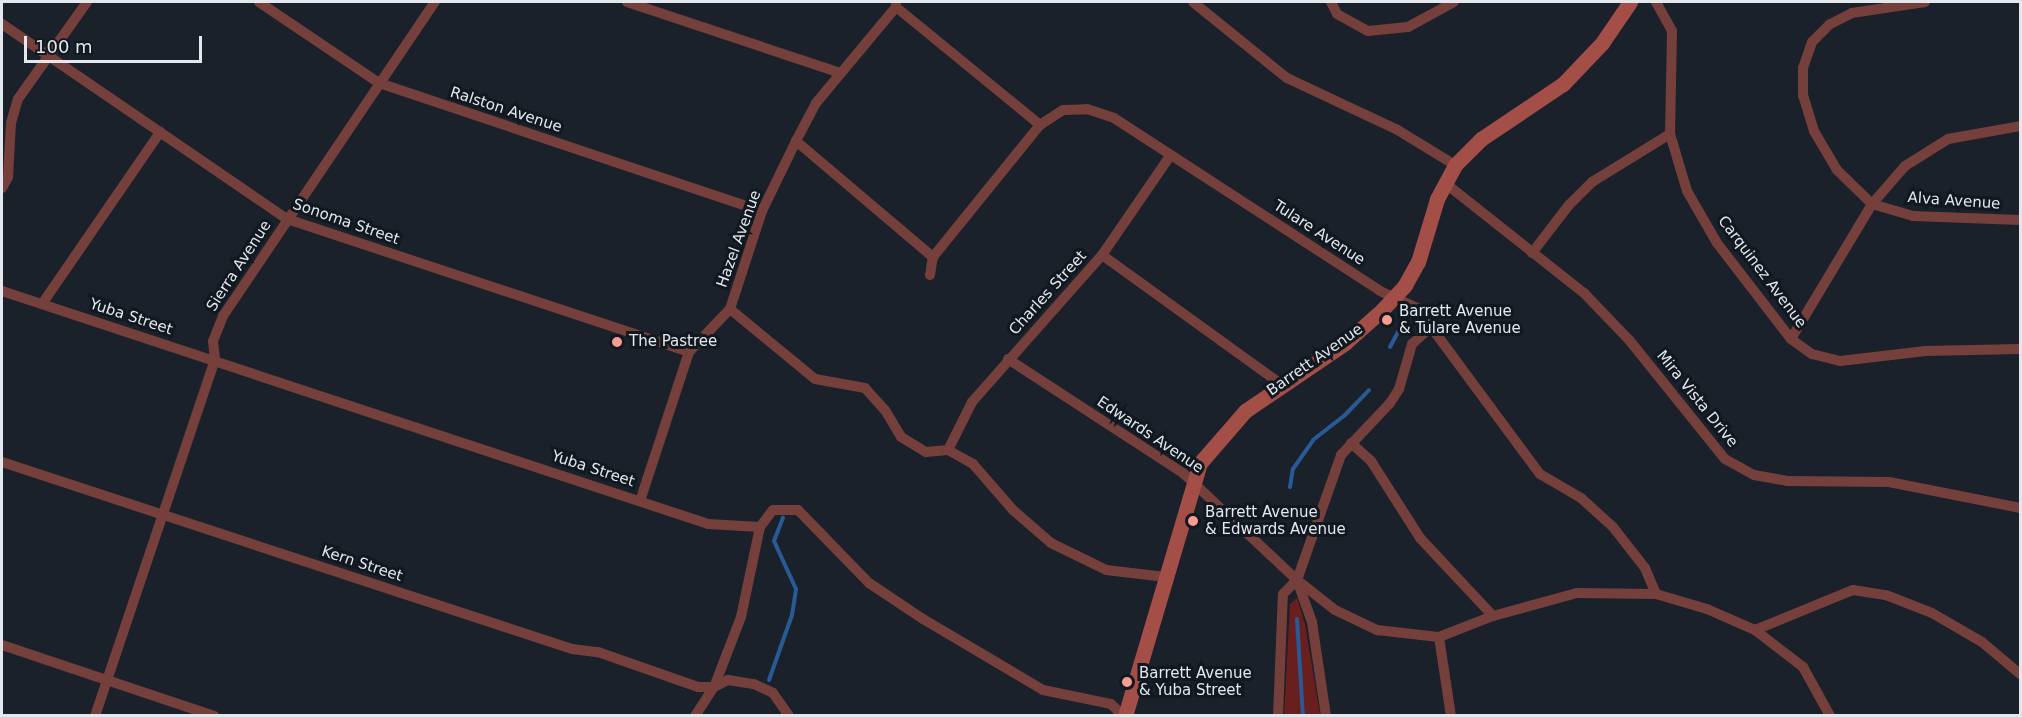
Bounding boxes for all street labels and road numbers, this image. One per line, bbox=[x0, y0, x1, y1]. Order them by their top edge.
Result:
street label: Ralston Avenue bbox=[448, 83, 564, 137]
street label: Hazel Avenue bbox=[713, 188, 765, 290]
street label: Alva Avenue bbox=[1907, 189, 2001, 213]
street label: Sonoma Street bbox=[290, 195, 402, 249]
street label: Tulare Avenue bbox=[1270, 197, 1368, 269]
street label: Carquinez Avenue bbox=[1714, 212, 1810, 332]
street label: Sierra Avenue bbox=[203, 217, 275, 315]
street label: Charles Street bbox=[1006, 247, 1090, 339]
street label: Yuba Street bbox=[87, 295, 175, 339]
street label: Barrett Avenue bbox=[1264, 320, 1366, 400]
street label: Mira Vista Drive bbox=[1653, 347, 1741, 451]
street label: Edwards Avenue bbox=[1093, 393, 1207, 477]
street label: Yuba Street bbox=[549, 447, 637, 491]
street label: Kern Street bbox=[319, 542, 405, 586]

